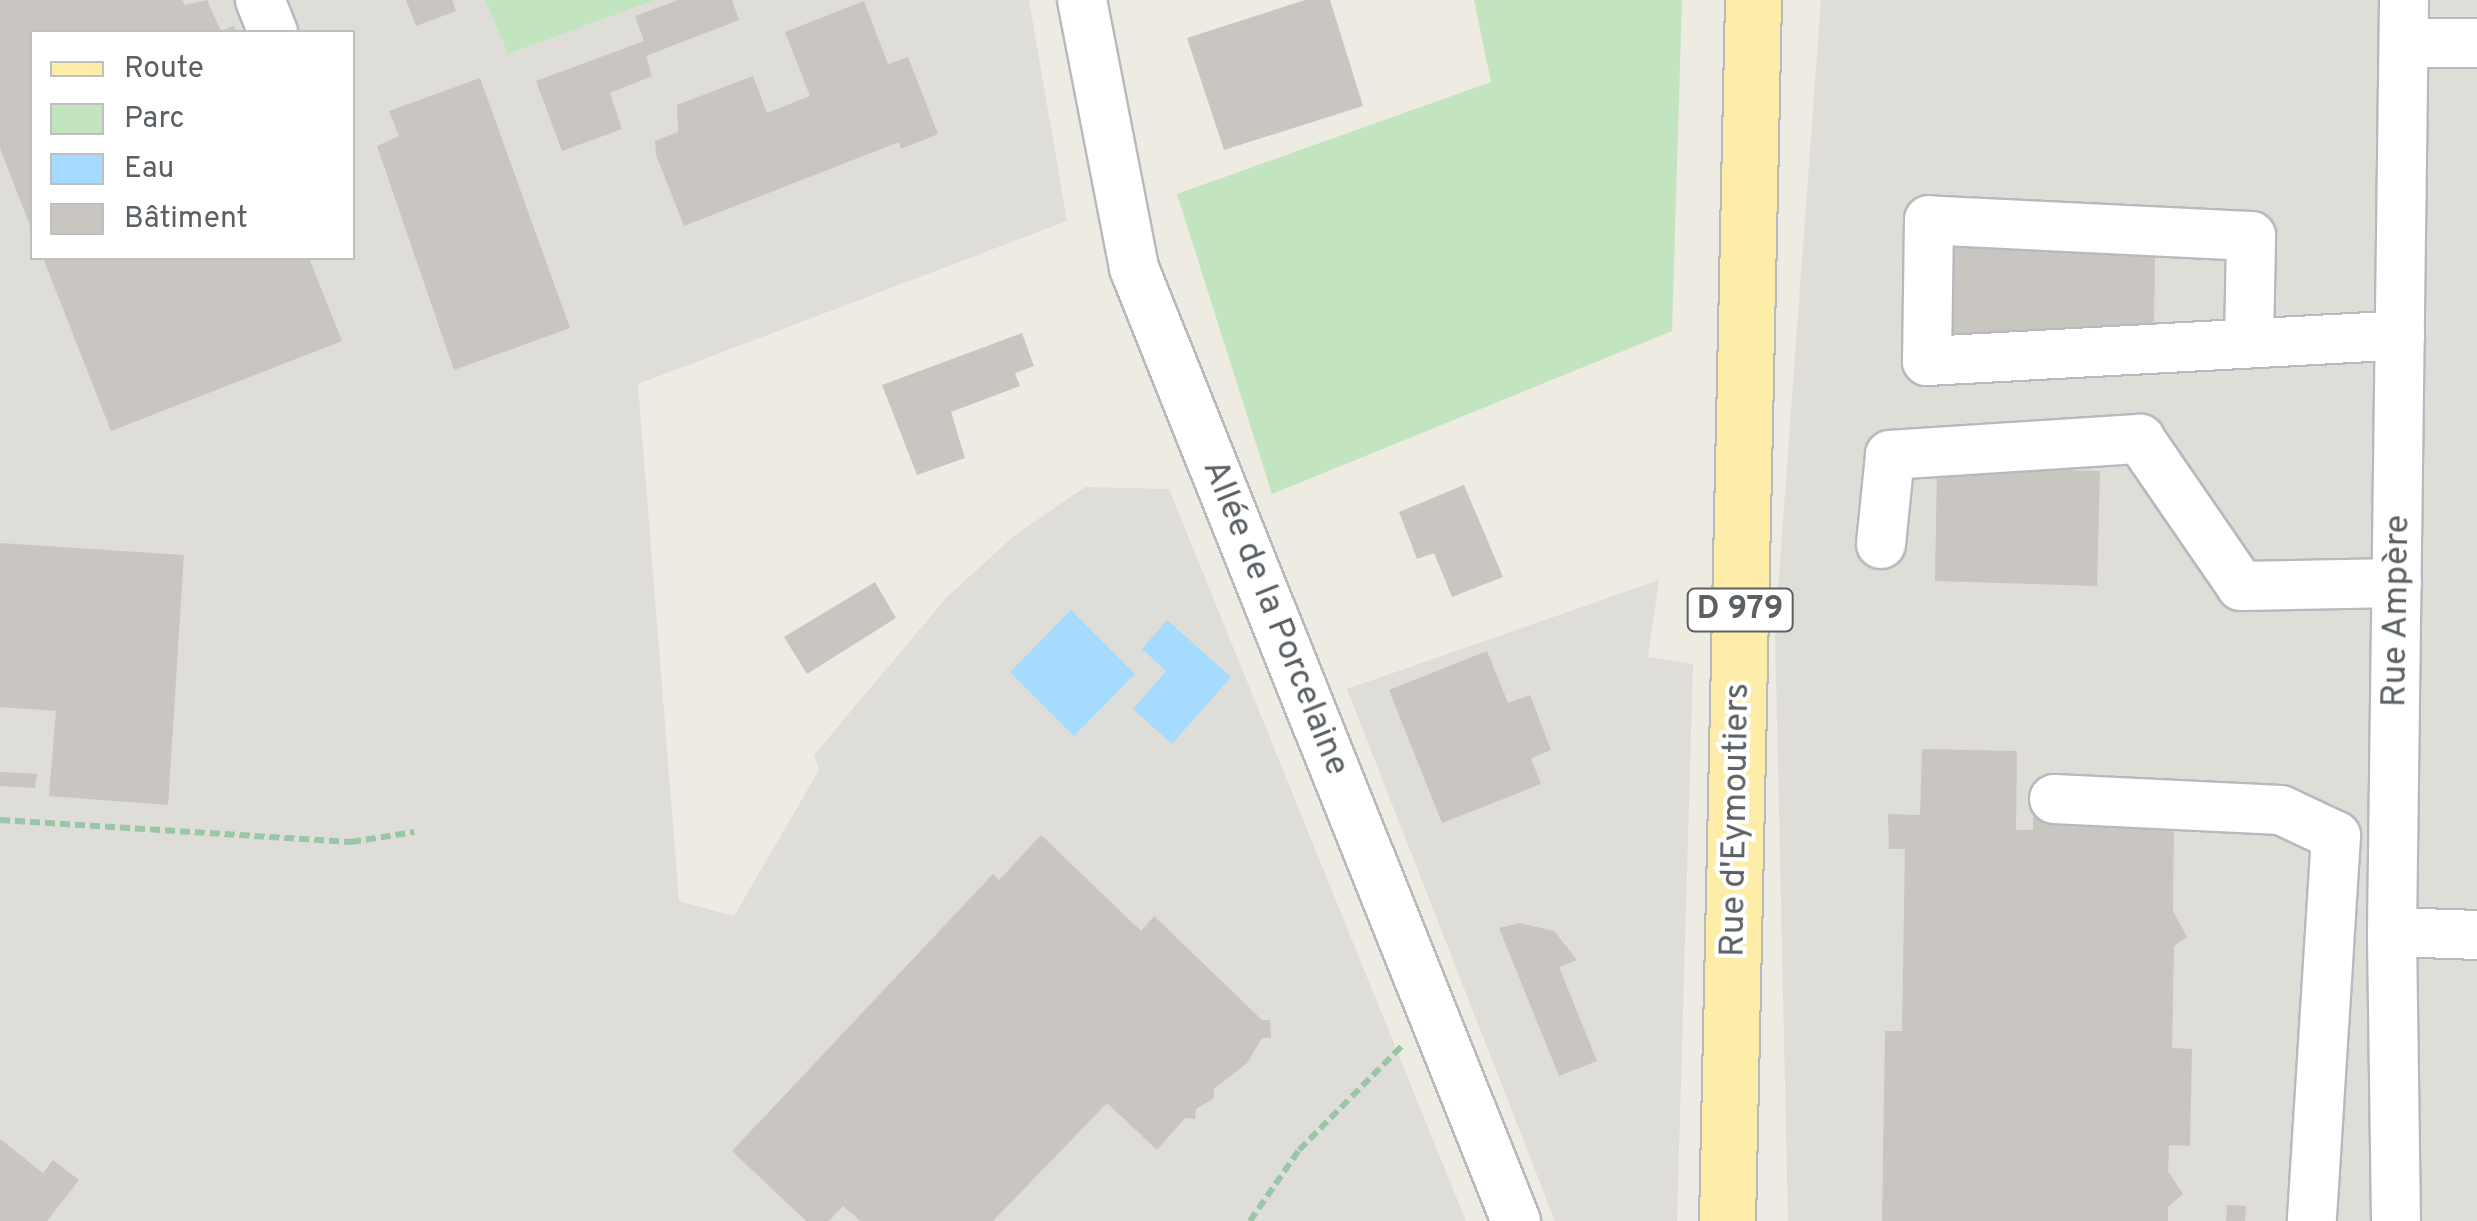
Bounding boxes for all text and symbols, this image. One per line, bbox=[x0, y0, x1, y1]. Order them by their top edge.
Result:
legend bbox=[30, 30, 355, 260]
text: Route bbox=[124, 51, 204, 88]
text: Parc bbox=[124, 101, 184, 138]
text: Eau bbox=[124, 151, 175, 188]
text: Bâtiment bbox=[124, 201, 248, 238]
street label: Allée de la Porcelaine bbox=[1192, 454, 1358, 782]
street label: Rue Ampère bbox=[2374, 514, 2420, 708]
road number: D 979 bbox=[1685, 583, 1795, 637]
street label: Rue d'Eymoutiers bbox=[1713, 683, 1759, 957]

